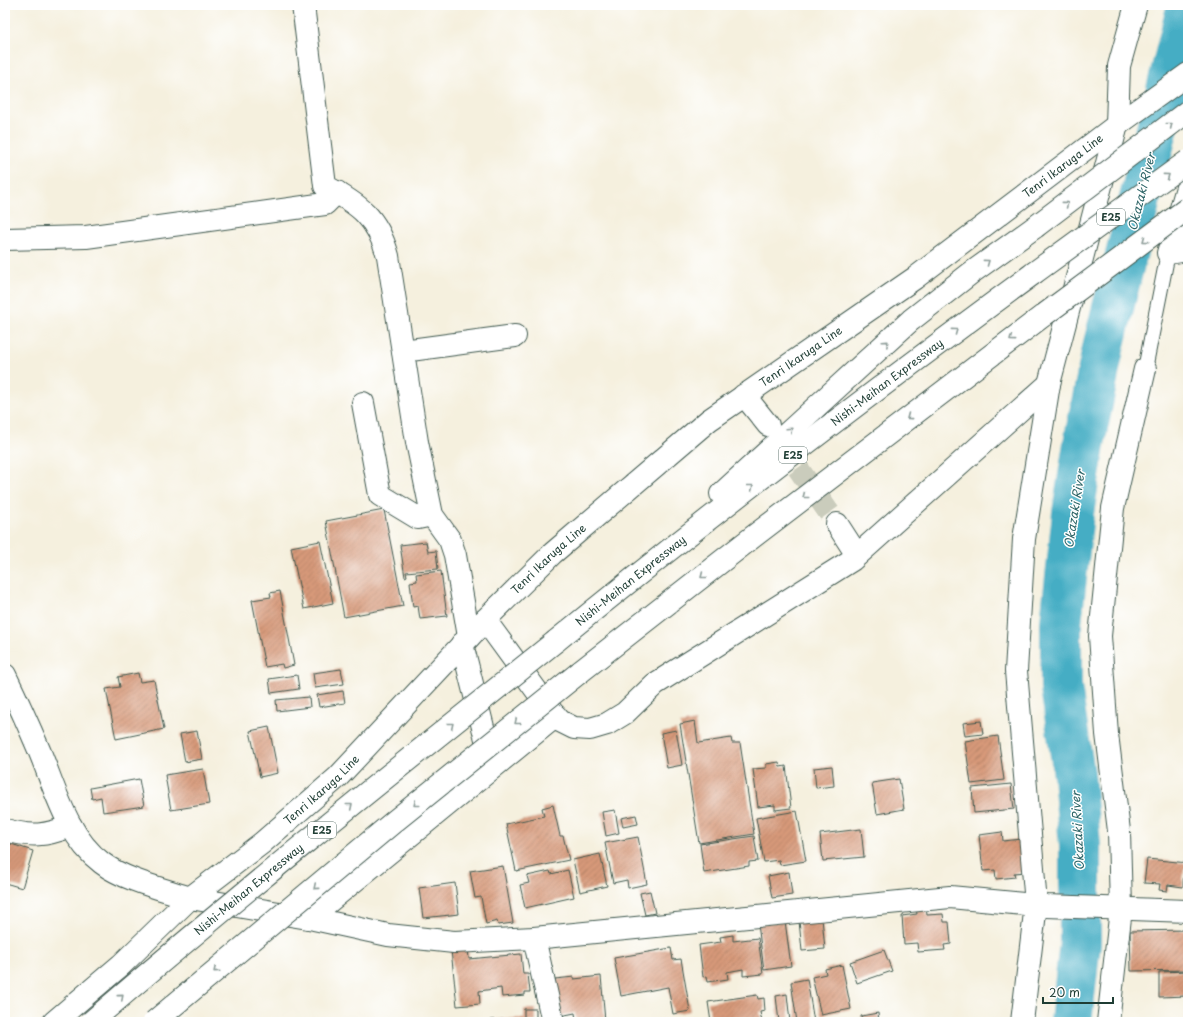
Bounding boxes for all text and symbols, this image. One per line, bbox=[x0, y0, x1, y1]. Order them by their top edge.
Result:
one-way arrow bbox=[1165, 123, 1172, 130]
street label: Tenri Ikaruga Line bbox=[1019, 130, 1106, 202]
water label: Okazaki River bbox=[1123, 150, 1160, 232]
one-way arrow bbox=[1163, 173, 1170, 181]
one-way arrow bbox=[1062, 202, 1069, 209]
road number: E25 bbox=[1097, 209, 1125, 225]
one-way arrow bbox=[1143, 235, 1150, 242]
one-way arrow bbox=[983, 260, 990, 267]
street label: Tenri Ikaruga Line bbox=[756, 322, 845, 391]
one-way arrow bbox=[950, 329, 957, 336]
street label: Nishi-Meihan Expressway bbox=[827, 334, 946, 430]
one-way arrow bbox=[1010, 334, 1017, 341]
one-way arrow bbox=[881, 340, 889, 347]
one-way arrow bbox=[906, 412, 913, 419]
one-way arrow bbox=[785, 428, 793, 435]
road number: E25 bbox=[779, 447, 807, 463]
water label: Okazaki River bbox=[1059, 467, 1089, 549]
one-way arrow bbox=[747, 485, 754, 492]
one-way arrow bbox=[803, 491, 810, 498]
street label: Tenri Ikaruga Line bbox=[507, 519, 590, 598]
street label: Nishi-Meihan Expressway bbox=[572, 531, 689, 630]
one-way arrow bbox=[700, 571, 707, 578]
one-way arrow bbox=[515, 718, 522, 725]
one-way arrow bbox=[447, 723, 454, 730]
street label: Tenri Ikaruga Line bbox=[280, 751, 363, 829]
water label: Okazaki River bbox=[1066, 789, 1088, 871]
one-way arrow bbox=[414, 799, 421, 806]
one-way arrow bbox=[346, 804, 353, 811]
road number: E25 bbox=[308, 822, 336, 838]
street label: Nishi-Meihan Expressway bbox=[190, 839, 307, 939]
one-way arrow bbox=[313, 882, 320, 889]
one-way arrow bbox=[213, 965, 220, 972]
scale bar bbox=[1043, 979, 1113, 1005]
text: 20 m bbox=[1049, 983, 1080, 1001]
one-way arrow bbox=[116, 994, 123, 1001]

